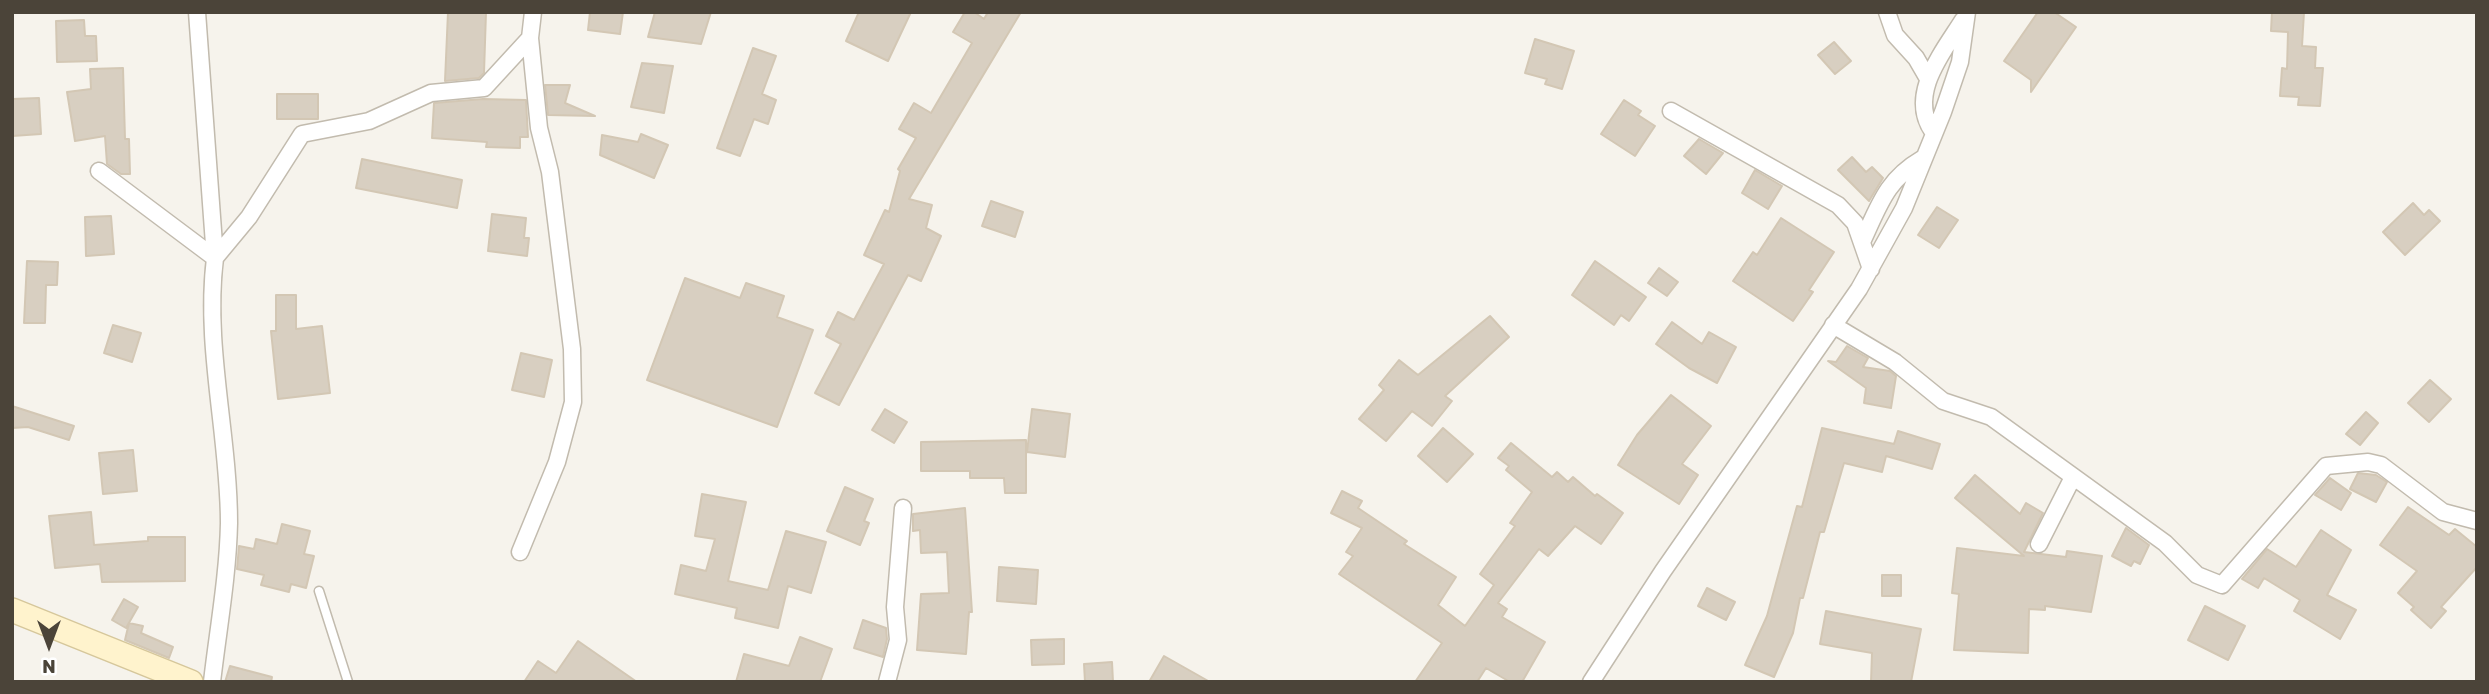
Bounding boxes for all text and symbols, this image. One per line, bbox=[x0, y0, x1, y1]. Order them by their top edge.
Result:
north arrow bbox=[14, 610, 84, 680]
text: N bbox=[42, 655, 56, 678]

